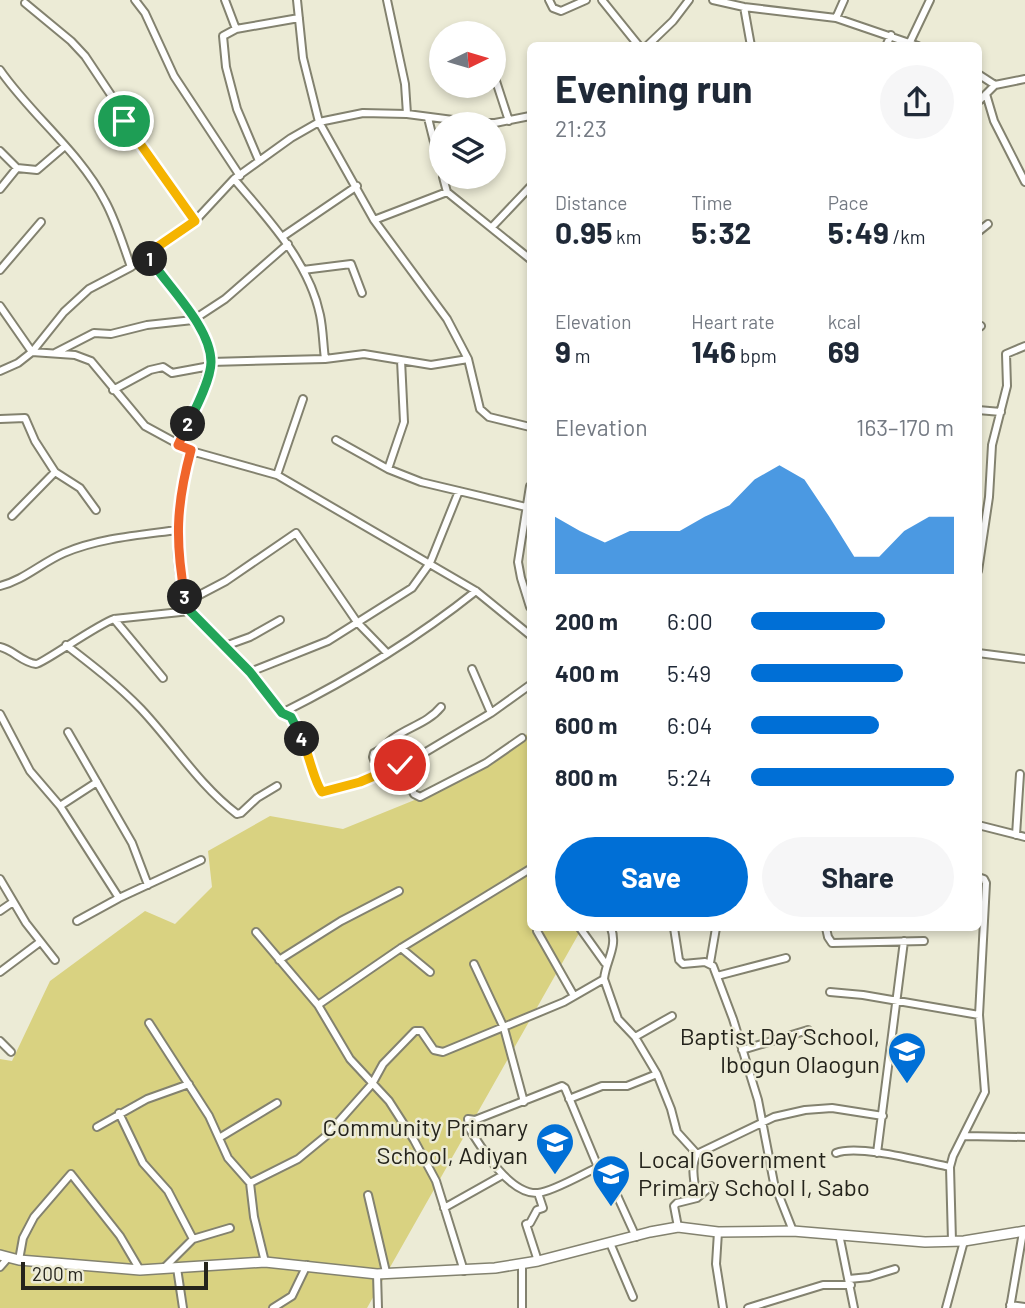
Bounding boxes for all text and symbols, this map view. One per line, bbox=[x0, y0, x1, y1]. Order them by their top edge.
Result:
north arrow bbox=[429, 21, 506, 98]
map controls bbox=[429, 21, 506, 189]
text: Evening run bbox=[555, 65, 753, 111]
button: share bbox=[880, 65, 954, 139]
pin bbox=[94, 91, 154, 151]
icon: arrive bbox=[105, 102, 143, 140]
button: layers bbox=[429, 112, 506, 189]
text: 21:23 bbox=[555, 114, 607, 142]
text: Distance bbox=[555, 191, 627, 214]
text: Time bbox=[691, 191, 732, 214]
text: Pace bbox=[828, 191, 869, 214]
text: 0.95 bbox=[555, 214, 612, 250]
text: 5:32 bbox=[691, 214, 751, 250]
text: 5:49 bbox=[828, 214, 889, 250]
text: km bbox=[612, 225, 641, 248]
text: /km bbox=[889, 225, 925, 248]
pin: 1 bbox=[132, 242, 168, 276]
text: 1 bbox=[146, 247, 153, 270]
text: Elevation bbox=[555, 310, 632, 333]
text: Heart rate bbox=[691, 310, 775, 333]
text: kcal bbox=[828, 310, 861, 333]
text: 9 bbox=[555, 333, 571, 369]
text: 146 bbox=[691, 333, 736, 369]
text: 69 bbox=[828, 333, 860, 369]
text: m bbox=[571, 344, 590, 367]
text: bpm bbox=[736, 344, 777, 367]
pin: 2 bbox=[170, 406, 206, 442]
text: 2 bbox=[182, 412, 193, 435]
text: Elevation bbox=[555, 413, 648, 441]
text: 163–170 m bbox=[856, 413, 954, 441]
pin: 3 bbox=[168, 580, 202, 614]
text: 3 bbox=[179, 585, 190, 608]
text: 200 m bbox=[555, 607, 618, 635]
text: 6:00 bbox=[667, 607, 713, 635]
text: 400 m bbox=[555, 659, 619, 687]
text: 5:49 bbox=[667, 659, 711, 687]
text: 600 m bbox=[555, 711, 617, 739]
text: 6:04 bbox=[667, 711, 712, 739]
pin: 4 bbox=[284, 722, 320, 756]
text: 4 bbox=[296, 727, 307, 750]
pin bbox=[370, 735, 430, 795]
icon: check bbox=[381, 746, 419, 784]
text: 800 m bbox=[555, 763, 617, 791]
text: 5:24 bbox=[667, 763, 712, 791]
button: Save bbox=[555, 837, 748, 917]
button: Share bbox=[762, 837, 954, 917]
place label: Baptist Day School, Ibogun Olaogun bbox=[680, 1021, 880, 1078]
school or university icon: Baptist Day School, Ibogun Olaogun bbox=[886, 1030, 928, 1085]
place label: Community Primary School, Adiyan bbox=[323, 1112, 528, 1169]
school or university icon: Community Primary School, Adiyan bbox=[534, 1121, 576, 1176]
place label: Local Government Primary School I, Sabo bbox=[638, 1144, 870, 1201]
school or university icon: Local Government Primary School I, Sabo bbox=[590, 1153, 632, 1208]
scale bar bbox=[21, 1259, 208, 1291]
text: 200 m bbox=[32, 1262, 83, 1285]

